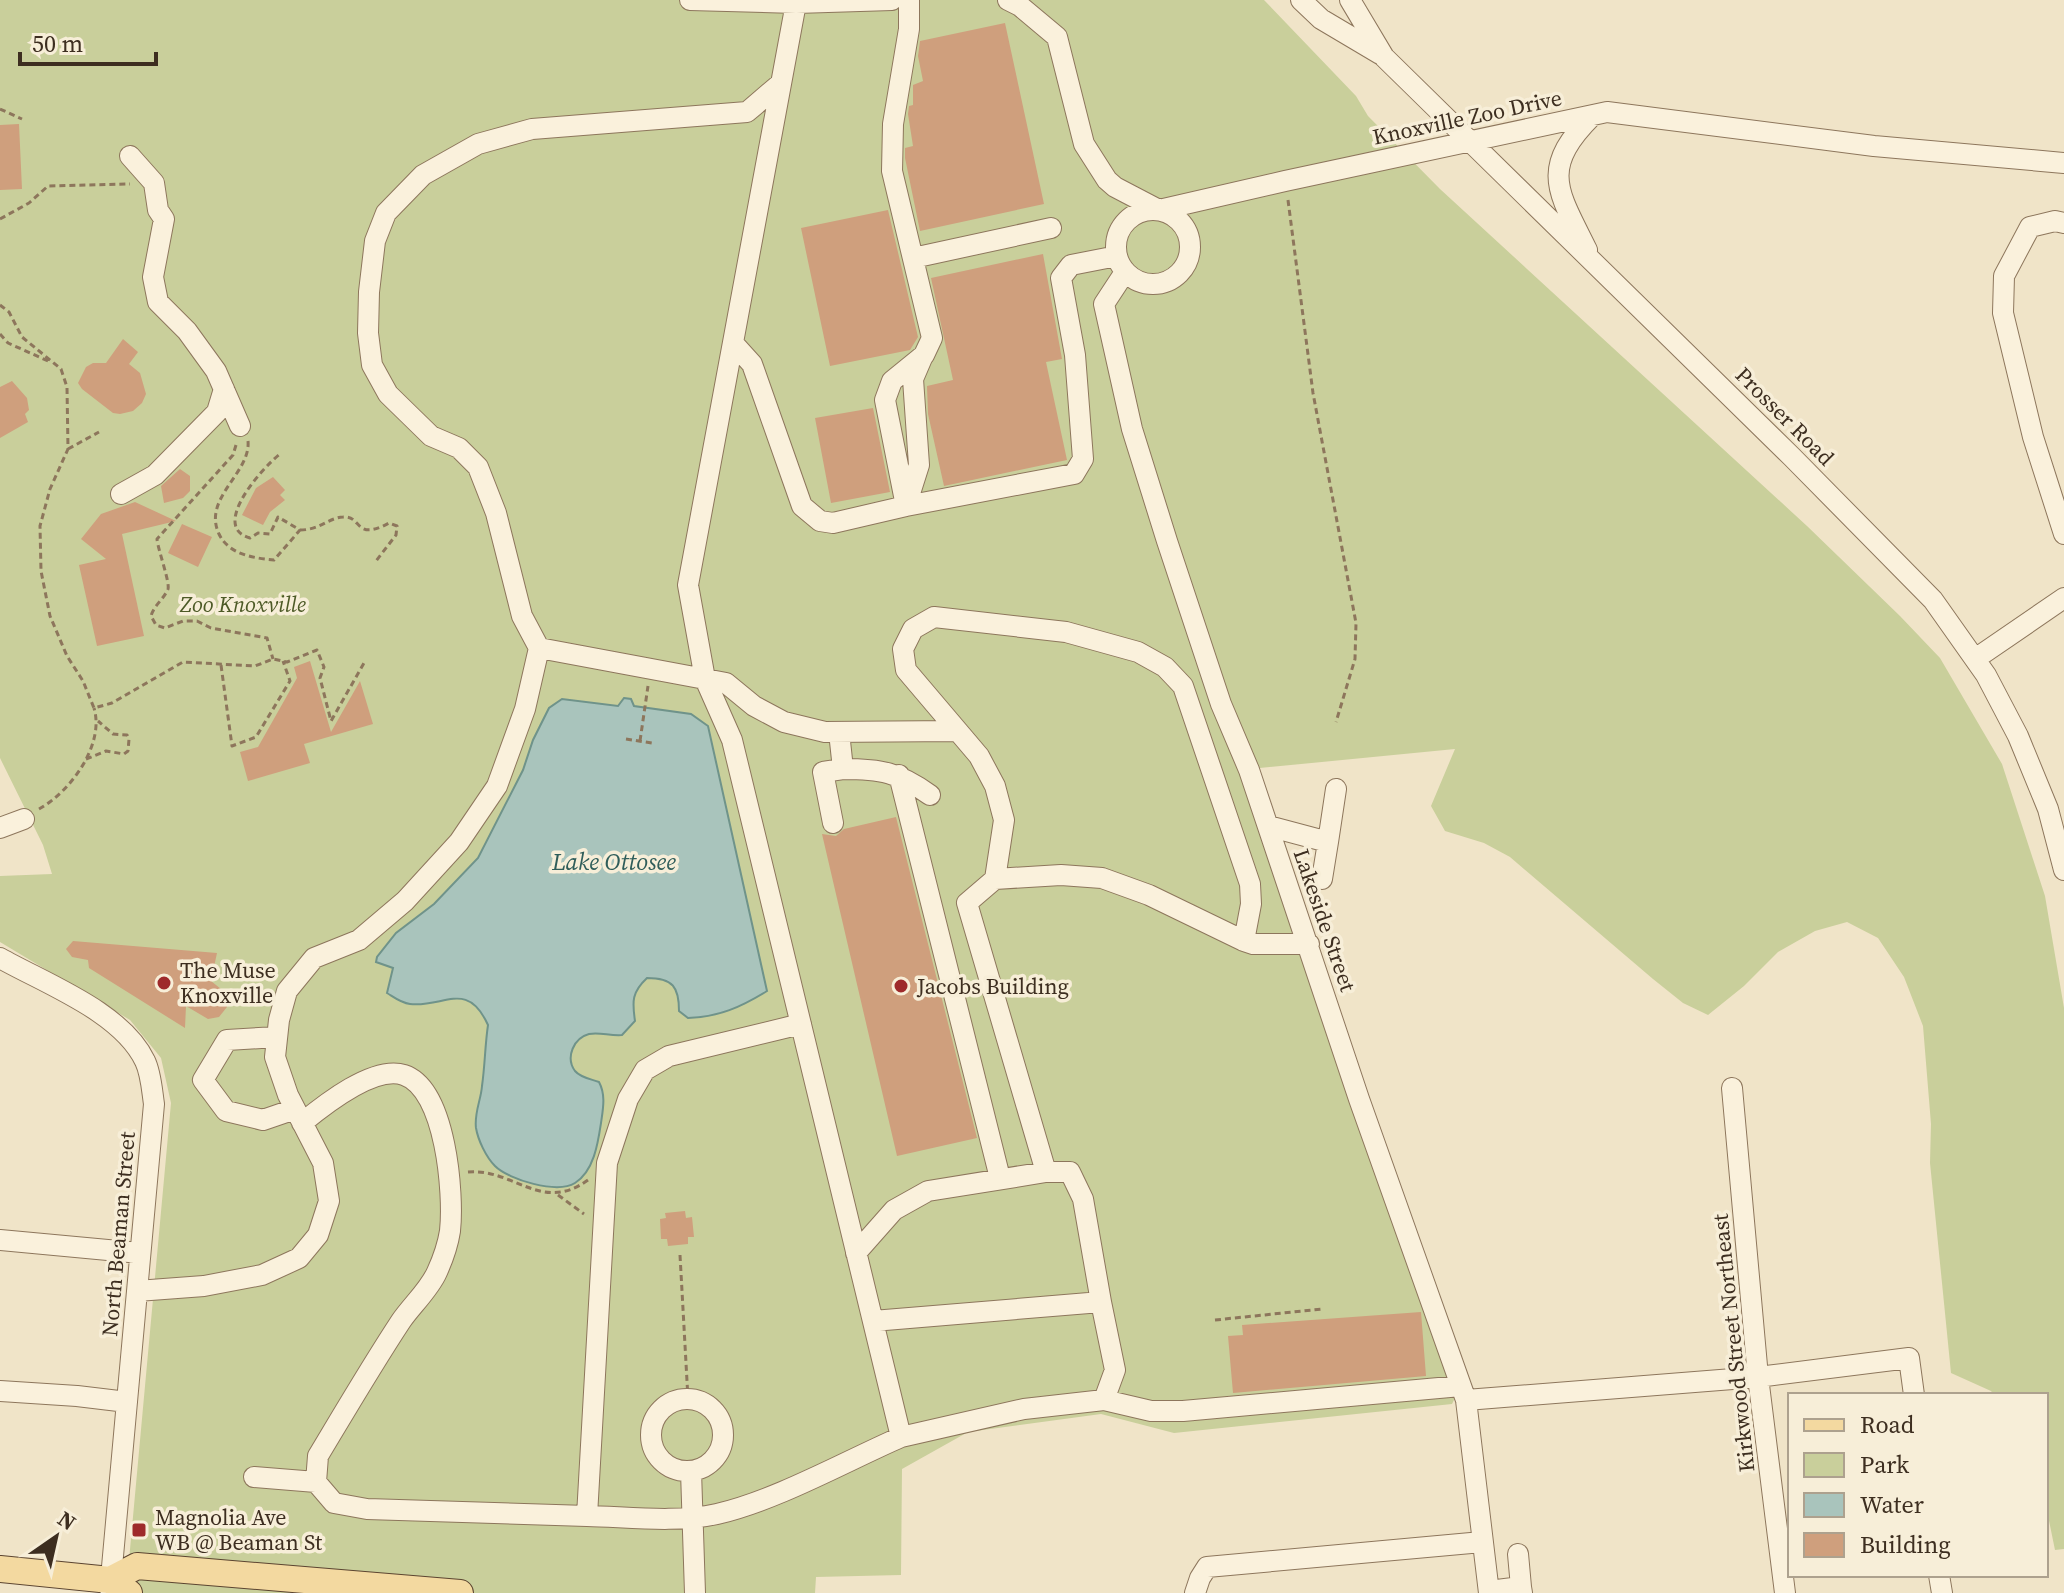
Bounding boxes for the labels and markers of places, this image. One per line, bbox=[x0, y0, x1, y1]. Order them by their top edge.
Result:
place label: The Muse Knoxville bbox=[180, 955, 276, 1010]
place label: Jacobs Building bbox=[916, 971, 1069, 1001]
marker: The Muse Knoxville bbox=[155, 974, 173, 992]
marker: Jacobs Building bbox=[892, 977, 910, 995]
place label: Magnolia Ave WB @ Beaman St bbox=[155, 1502, 323, 1557]
marker: Magnolia Ave WB @ Beaman St bbox=[130, 1521, 148, 1539]

